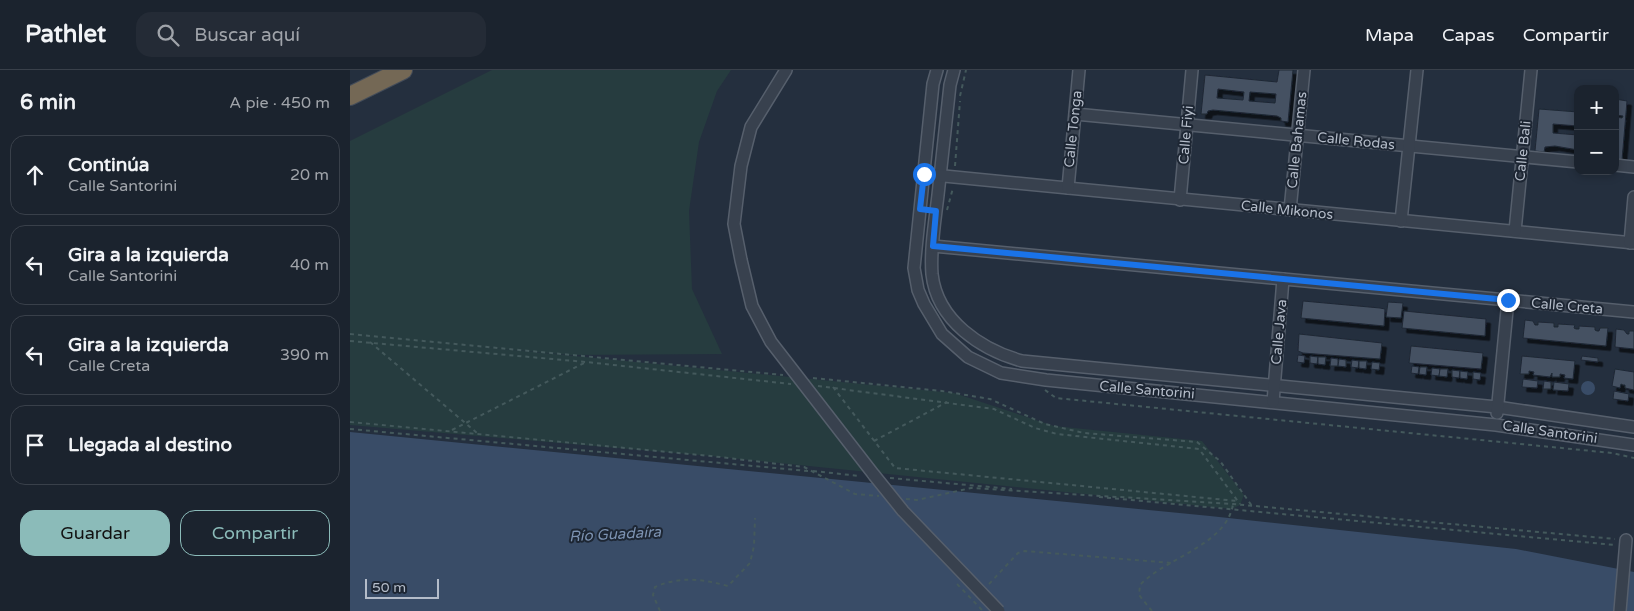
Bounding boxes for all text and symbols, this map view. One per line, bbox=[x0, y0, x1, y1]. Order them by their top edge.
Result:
search box bbox=[136, 12, 486, 57]
text: Pathlet bbox=[25, 20, 106, 49]
icon: search bbox=[154, 21, 182, 49]
text: Buscar aquí bbox=[194, 24, 300, 46]
text: Mapa bbox=[1365, 24, 1414, 46]
text: Capas bbox=[1442, 24, 1495, 46]
text: Compartir bbox=[1523, 24, 1609, 46]
map controls bbox=[1574, 85, 1619, 175]
button: + bbox=[1574, 85, 1619, 130]
text: 6 min bbox=[20, 90, 76, 115]
street label: Calle Tonga bbox=[1060, 90, 1086, 168]
street label: Calle Bahamas bbox=[1283, 90, 1311, 189]
text: A pie · 450 m bbox=[229, 93, 330, 113]
street label: Calle Fiyi bbox=[1175, 105, 1197, 165]
street label: Calle Bali bbox=[1511, 120, 1535, 182]
street label: Calle Rodas bbox=[1316, 128, 1396, 154]
button: − bbox=[1574, 130, 1619, 175]
text: Continúa bbox=[68, 154, 150, 176]
icon: ahead bbox=[21, 161, 49, 189]
route start bbox=[913, 163, 936, 186]
text: 20 m bbox=[290, 165, 329, 185]
text: Calle Santorini bbox=[68, 176, 177, 196]
street label: Calle Mikonos bbox=[1240, 197, 1334, 223]
text: Gira a la izquierda bbox=[68, 244, 229, 266]
icon: left bbox=[21, 251, 49, 279]
text: 40 m bbox=[290, 255, 329, 275]
text: Calle Santorini bbox=[68, 266, 177, 286]
route end bbox=[1497, 289, 1520, 312]
street label: Calle Creta bbox=[1530, 294, 1604, 318]
street label: Calle Java bbox=[1268, 299, 1290, 365]
text: Gira a la izquierda bbox=[68, 334, 229, 356]
icon: left bbox=[21, 341, 49, 369]
text: 390 m bbox=[280, 345, 329, 365]
text: Calle Creta bbox=[68, 356, 150, 376]
street label: Calle Santorini bbox=[1099, 377, 1195, 403]
street label: Calle Santorini bbox=[1501, 417, 1599, 447]
icon: arrive bbox=[21, 431, 49, 459]
text: Llegada al destino bbox=[68, 434, 232, 456]
button: Guardar bbox=[20, 510, 170, 556]
button: Compartir bbox=[180, 510, 330, 556]
water label: Río Guadaíra bbox=[569, 523, 662, 545]
scale bar bbox=[365, 576, 439, 599]
text: 50 m bbox=[372, 579, 406, 596]

